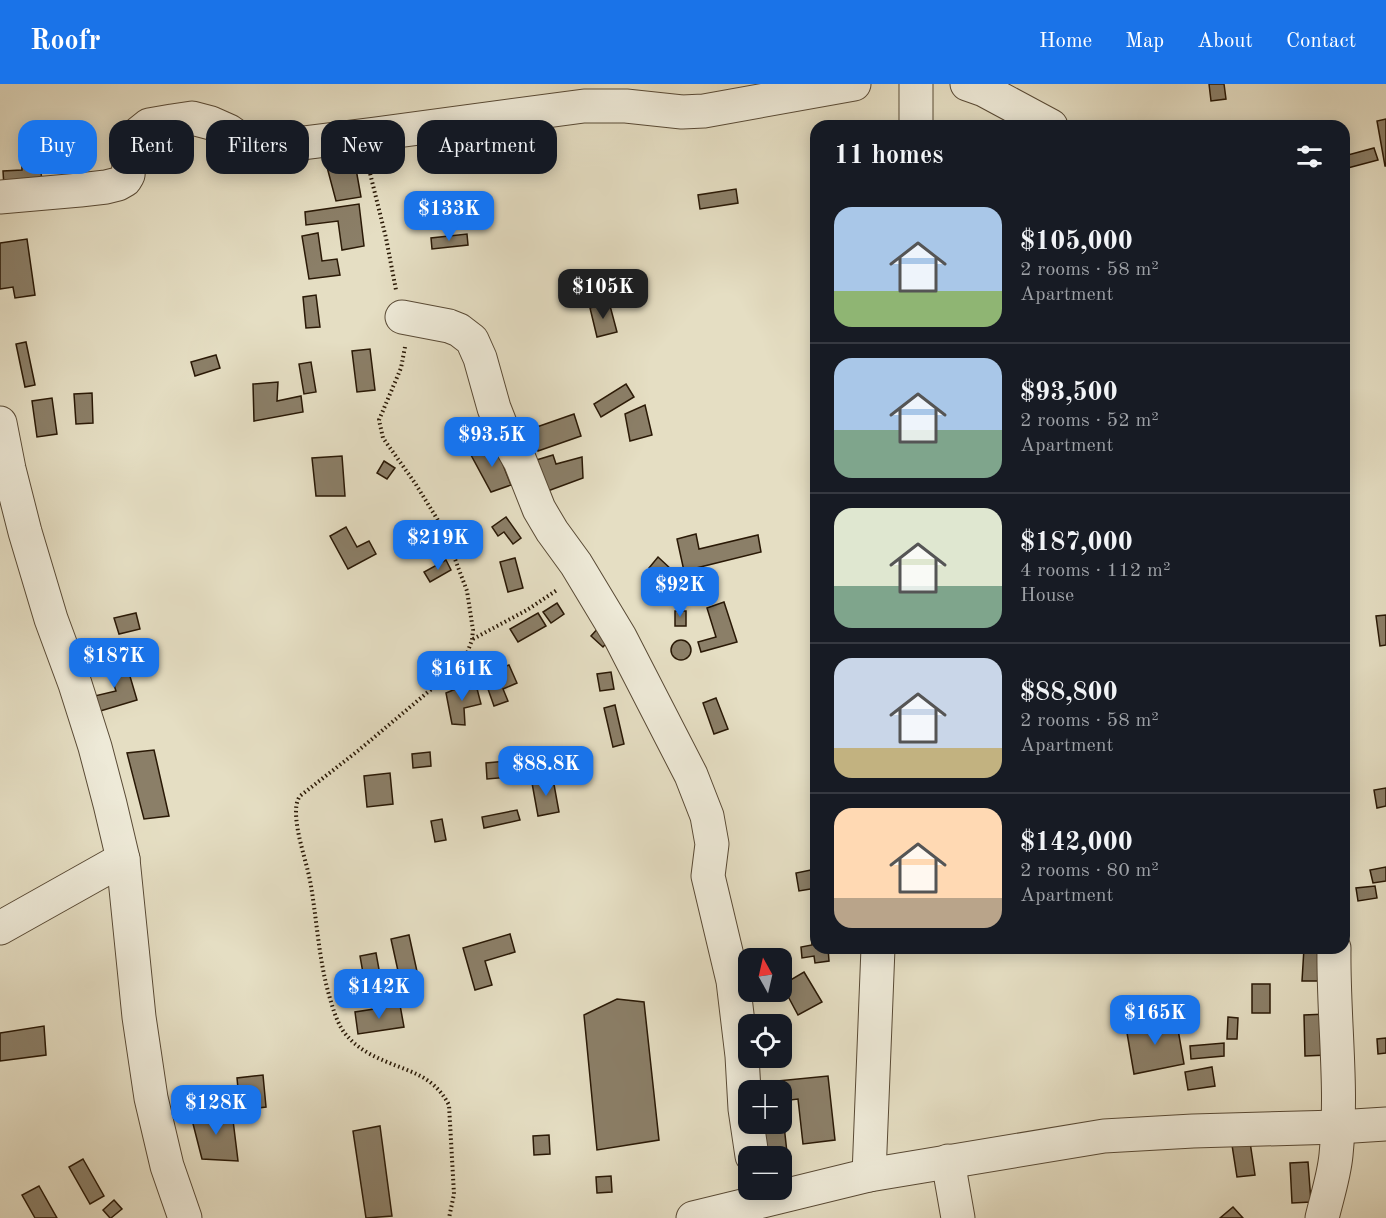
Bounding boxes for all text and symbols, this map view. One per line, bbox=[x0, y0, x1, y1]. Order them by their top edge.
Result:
text: Roofr bbox=[30, 28, 101, 56]
text: Home bbox=[1039, 31, 1092, 52]
text: Map bbox=[1125, 31, 1164, 52]
text: About bbox=[1197, 31, 1253, 52]
text: Contact bbox=[1286, 31, 1356, 52]
chip: Buy bbox=[18, 120, 97, 174]
chip: Rent bbox=[109, 120, 194, 174]
chip: Filters bbox=[206, 120, 309, 174]
chip: New bbox=[321, 120, 405, 174]
chip: Apartment bbox=[417, 120, 557, 174]
icon: filters bbox=[1293, 140, 1326, 173]
text: 11 homes bbox=[834, 143, 943, 169]
pin: $133K bbox=[407, 191, 491, 242]
text: $133K bbox=[418, 200, 480, 220]
text: $105,000 bbox=[1020, 229, 1133, 255]
icon: home bbox=[882, 231, 954, 303]
text: 2 rooms · 58 m² bbox=[1020, 260, 1159, 280]
pin: $105K bbox=[561, 269, 645, 320]
text: $105K bbox=[572, 278, 634, 298]
text: Apartment bbox=[1020, 285, 1114, 305]
text: $93,500 bbox=[1020, 380, 1118, 406]
icon: home bbox=[882, 382, 954, 454]
text: 2 rooms · 52 m² bbox=[1020, 411, 1159, 431]
pin: $93.5K bbox=[443, 417, 541, 468]
text: $93.5K bbox=[458, 426, 526, 446]
text: Apartment bbox=[1020, 436, 1114, 456]
pin: $219K bbox=[396, 520, 480, 571]
text: $219K bbox=[407, 529, 469, 549]
text: $187,000 bbox=[1020, 530, 1133, 556]
icon: home bbox=[882, 532, 954, 604]
text: 4 rooms · 112 m² bbox=[1020, 561, 1170, 581]
pin: $92K bbox=[644, 567, 716, 618]
text: $92K bbox=[655, 576, 705, 596]
text: House bbox=[1020, 586, 1074, 606]
pin: $187K bbox=[72, 638, 156, 689]
text: $187K bbox=[83, 647, 145, 667]
pin: $161K bbox=[420, 651, 504, 702]
text: $161K bbox=[431, 660, 493, 680]
text: $88,800 bbox=[1020, 680, 1118, 706]
icon: home bbox=[882, 682, 954, 754]
text: 2 rooms · 58 m² bbox=[1020, 711, 1159, 731]
text: Apartment bbox=[1020, 736, 1114, 756]
pin: $88.8K bbox=[497, 746, 595, 797]
text: $88.8K bbox=[512, 755, 580, 775]
text: $142,000 bbox=[1020, 830, 1133, 856]
icon: home bbox=[882, 832, 954, 904]
text: 2 rooms · 80 m² bbox=[1020, 861, 1159, 881]
text: Apartment bbox=[1020, 886, 1114, 906]
north arrow bbox=[738, 948, 792, 1002]
map controls bbox=[738, 948, 792, 1200]
pin: $142K bbox=[337, 969, 421, 1020]
text: $142K bbox=[348, 978, 410, 998]
pin: $165K bbox=[1113, 995, 1197, 1046]
text: $165K bbox=[1124, 1004, 1186, 1024]
button: locate bbox=[738, 1014, 792, 1068]
button: + bbox=[738, 1080, 792, 1134]
pin: $128K bbox=[174, 1085, 258, 1136]
text: $128K bbox=[185, 1094, 247, 1114]
button: − bbox=[738, 1146, 792, 1200]

